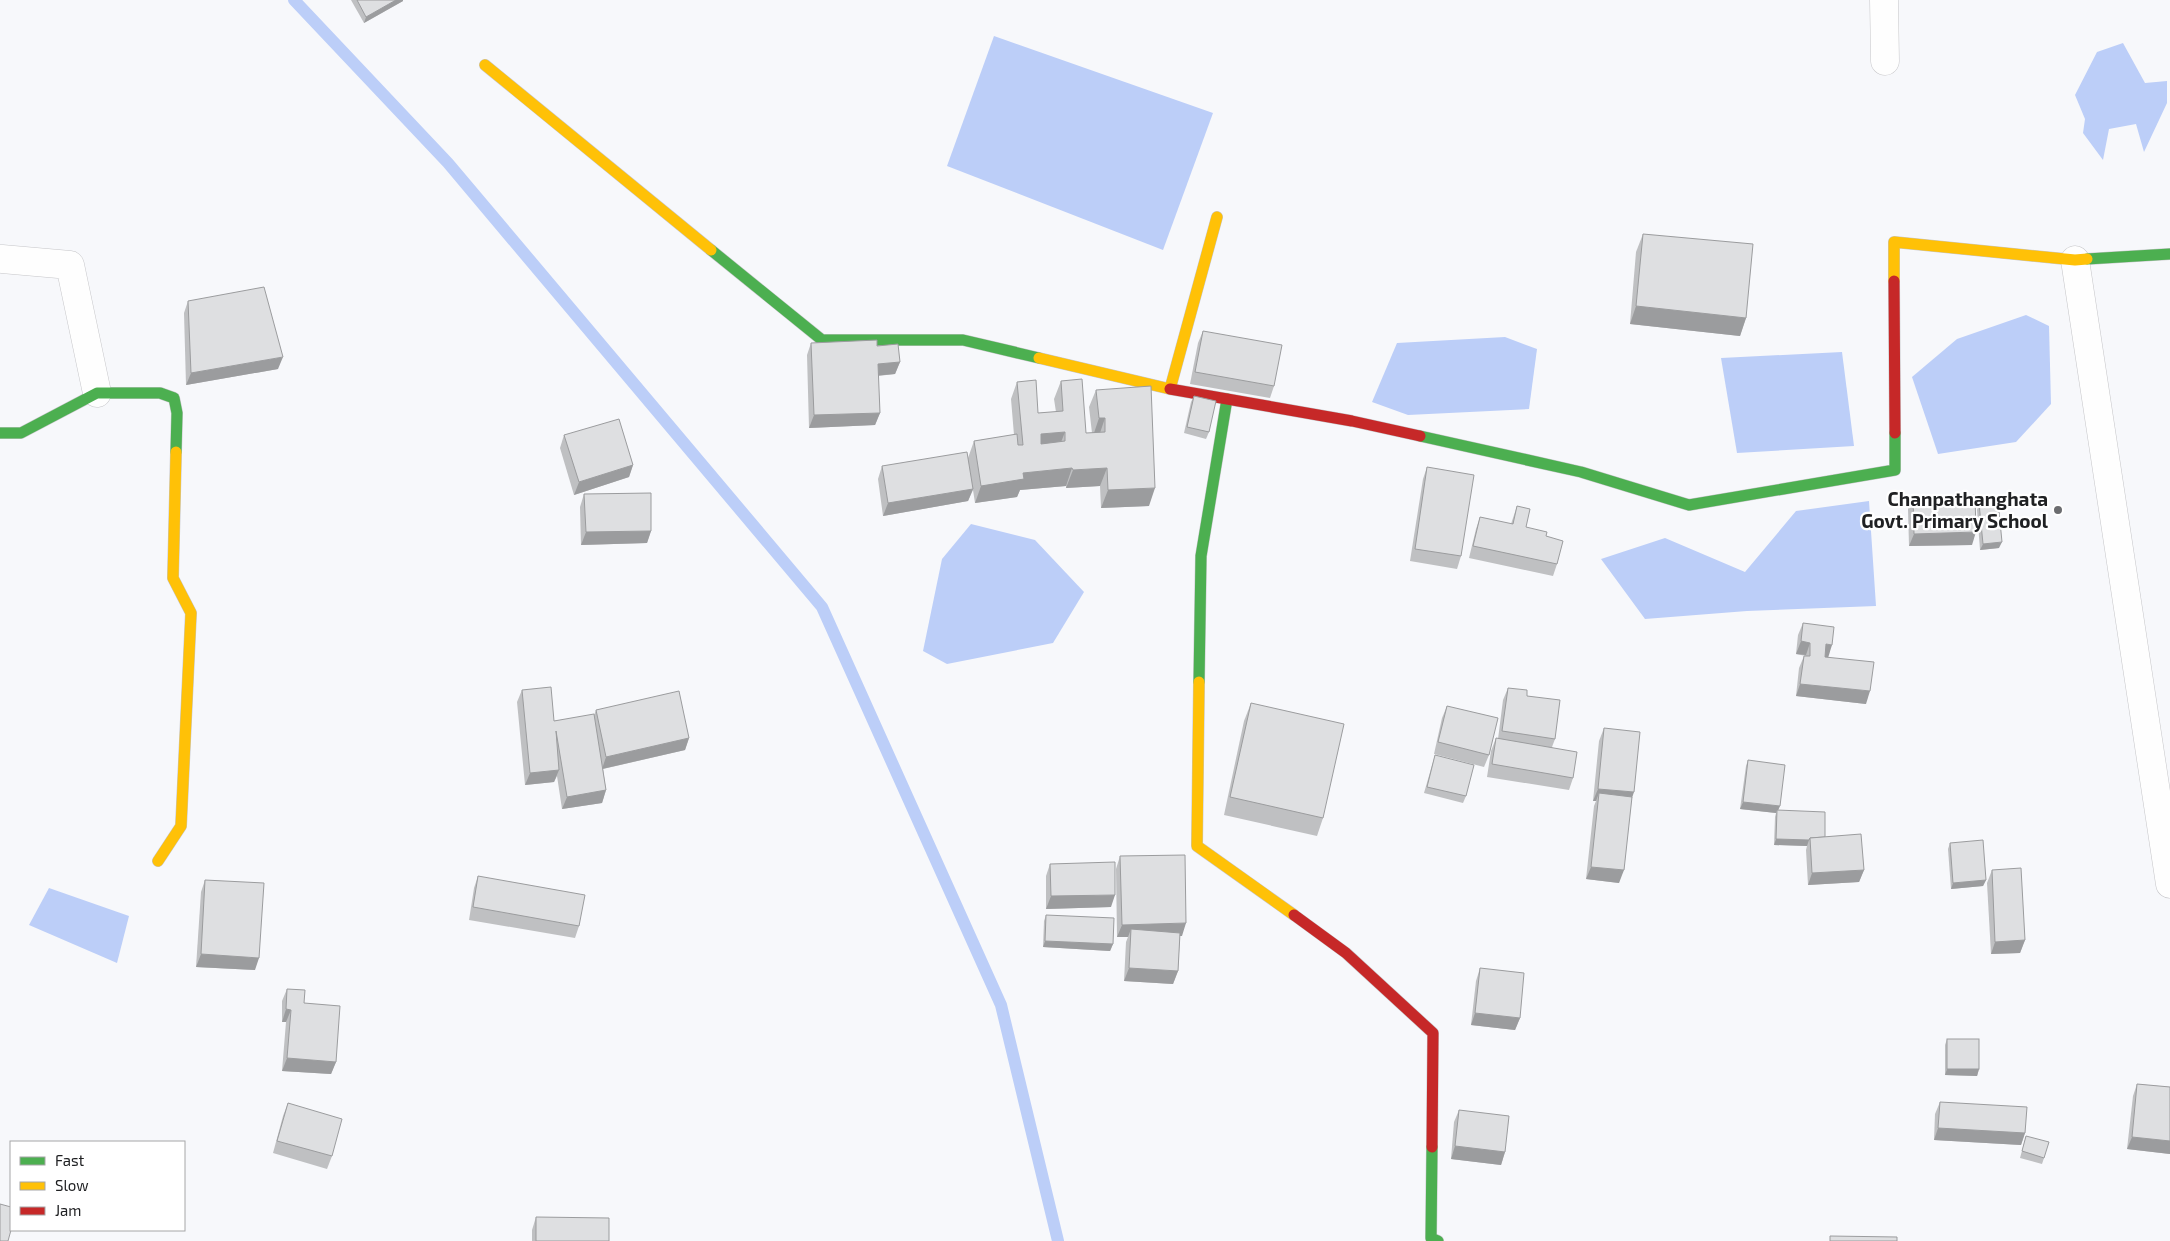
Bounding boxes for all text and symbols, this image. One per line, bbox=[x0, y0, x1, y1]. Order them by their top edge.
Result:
place label: Chanpathanghata Govt. Primary School bbox=[1861, 487, 2049, 533]
marker: Chanpathanghata Govt. Primary School bbox=[2052, 504, 2064, 516]
legend bbox=[10, 1141, 185, 1231]
text: Fast bbox=[55, 1151, 85, 1169]
text: Slow bbox=[55, 1176, 89, 1194]
text: Jam bbox=[55, 1201, 81, 1219]

